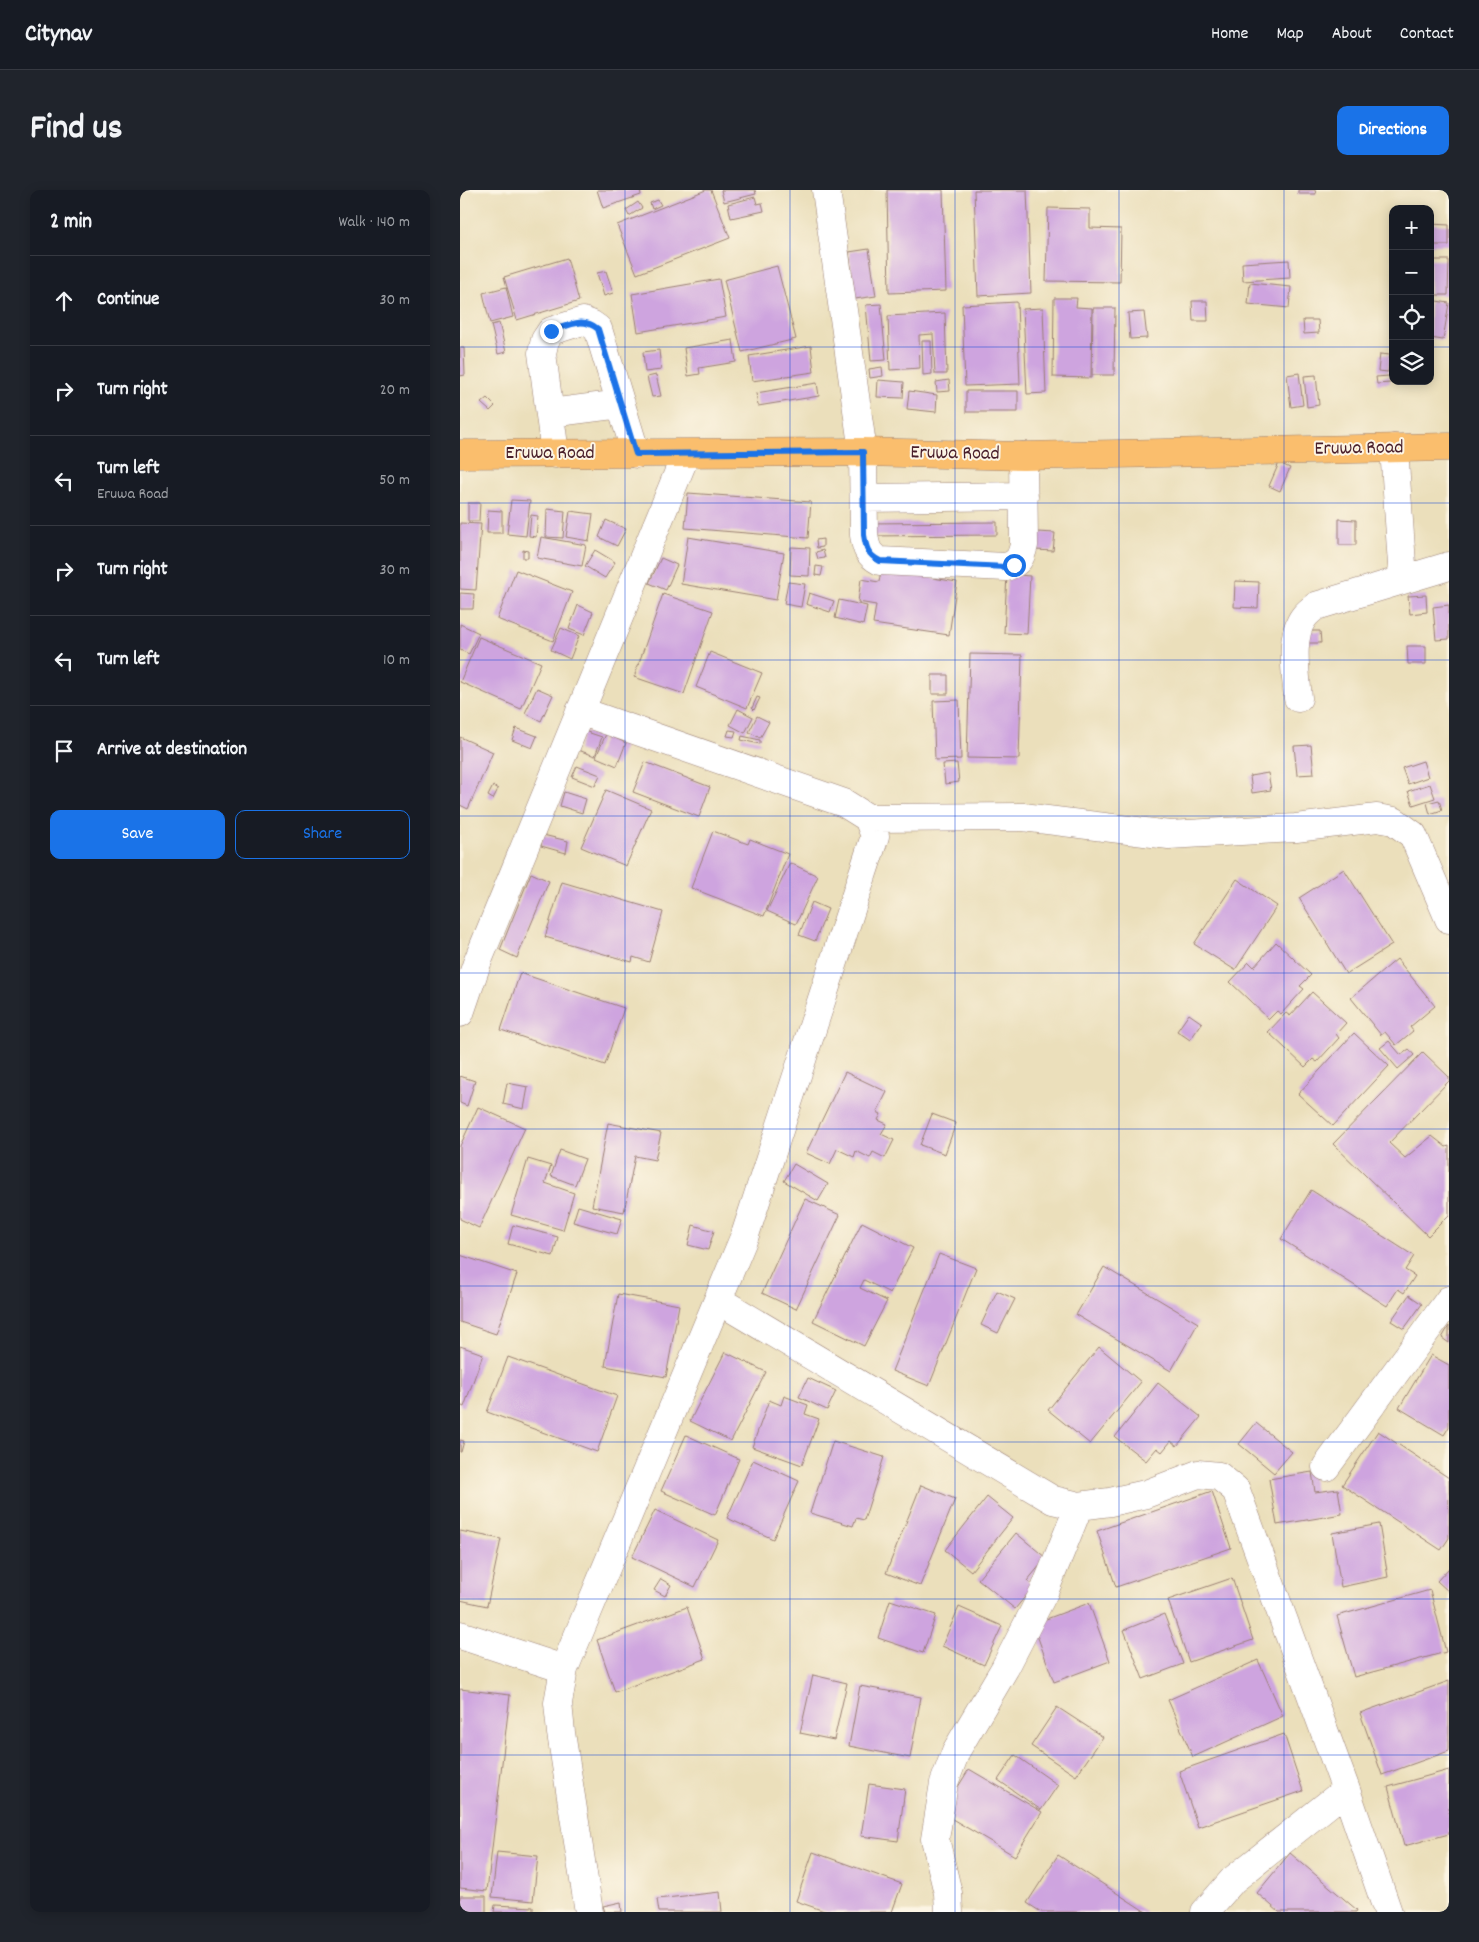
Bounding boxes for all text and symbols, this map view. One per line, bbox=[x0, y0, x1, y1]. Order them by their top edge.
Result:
text: Citynav bbox=[25, 18, 92, 52]
text: Home bbox=[1211, 22, 1248, 47]
text: Map bbox=[1276, 22, 1304, 47]
text: About bbox=[1332, 22, 1372, 47]
text: Contact bbox=[1400, 22, 1454, 47]
text: Find us bbox=[30, 105, 122, 155]
button: Directions bbox=[1337, 106, 1449, 155]
map controls bbox=[1389, 205, 1434, 385]
button: + bbox=[1389, 205, 1434, 250]
text: 2 min bbox=[50, 208, 92, 238]
text: Walk · 140 m bbox=[338, 211, 410, 234]
button: − bbox=[1389, 250, 1434, 295]
icon: ahead bbox=[50, 287, 78, 315]
text: Continue bbox=[97, 287, 159, 314]
text: 30 m bbox=[380, 289, 410, 312]
button: locate bbox=[1389, 295, 1434, 340]
route end bbox=[540, 320, 563, 343]
button: layers bbox=[1389, 340, 1434, 385]
icon: right bbox=[50, 377, 78, 405]
text: Turn right bbox=[97, 377, 168, 404]
text: 20 m bbox=[380, 379, 410, 402]
street label: Eruwa Road bbox=[1314, 434, 1404, 464]
street label: Eruwa Road bbox=[910, 439, 1000, 469]
street label: Eruwa Road bbox=[505, 440, 595, 468]
text: Turn left bbox=[97, 456, 160, 483]
icon: left bbox=[50, 467, 78, 495]
text: 50 m bbox=[379, 469, 410, 492]
text: Eruwa Road bbox=[97, 483, 169, 506]
route start bbox=[1003, 554, 1026, 577]
icon: right bbox=[50, 557, 78, 585]
text: Turn right bbox=[97, 557, 168, 584]
text: 30 m bbox=[380, 559, 410, 582]
icon: left bbox=[50, 647, 78, 675]
text: Turn left bbox=[97, 647, 160, 674]
text: 10 m bbox=[383, 649, 410, 672]
icon: arrive bbox=[50, 737, 78, 765]
text: Arrive at destination bbox=[97, 737, 247, 764]
button: Save bbox=[50, 810, 225, 859]
button: Share bbox=[235, 810, 410, 859]

